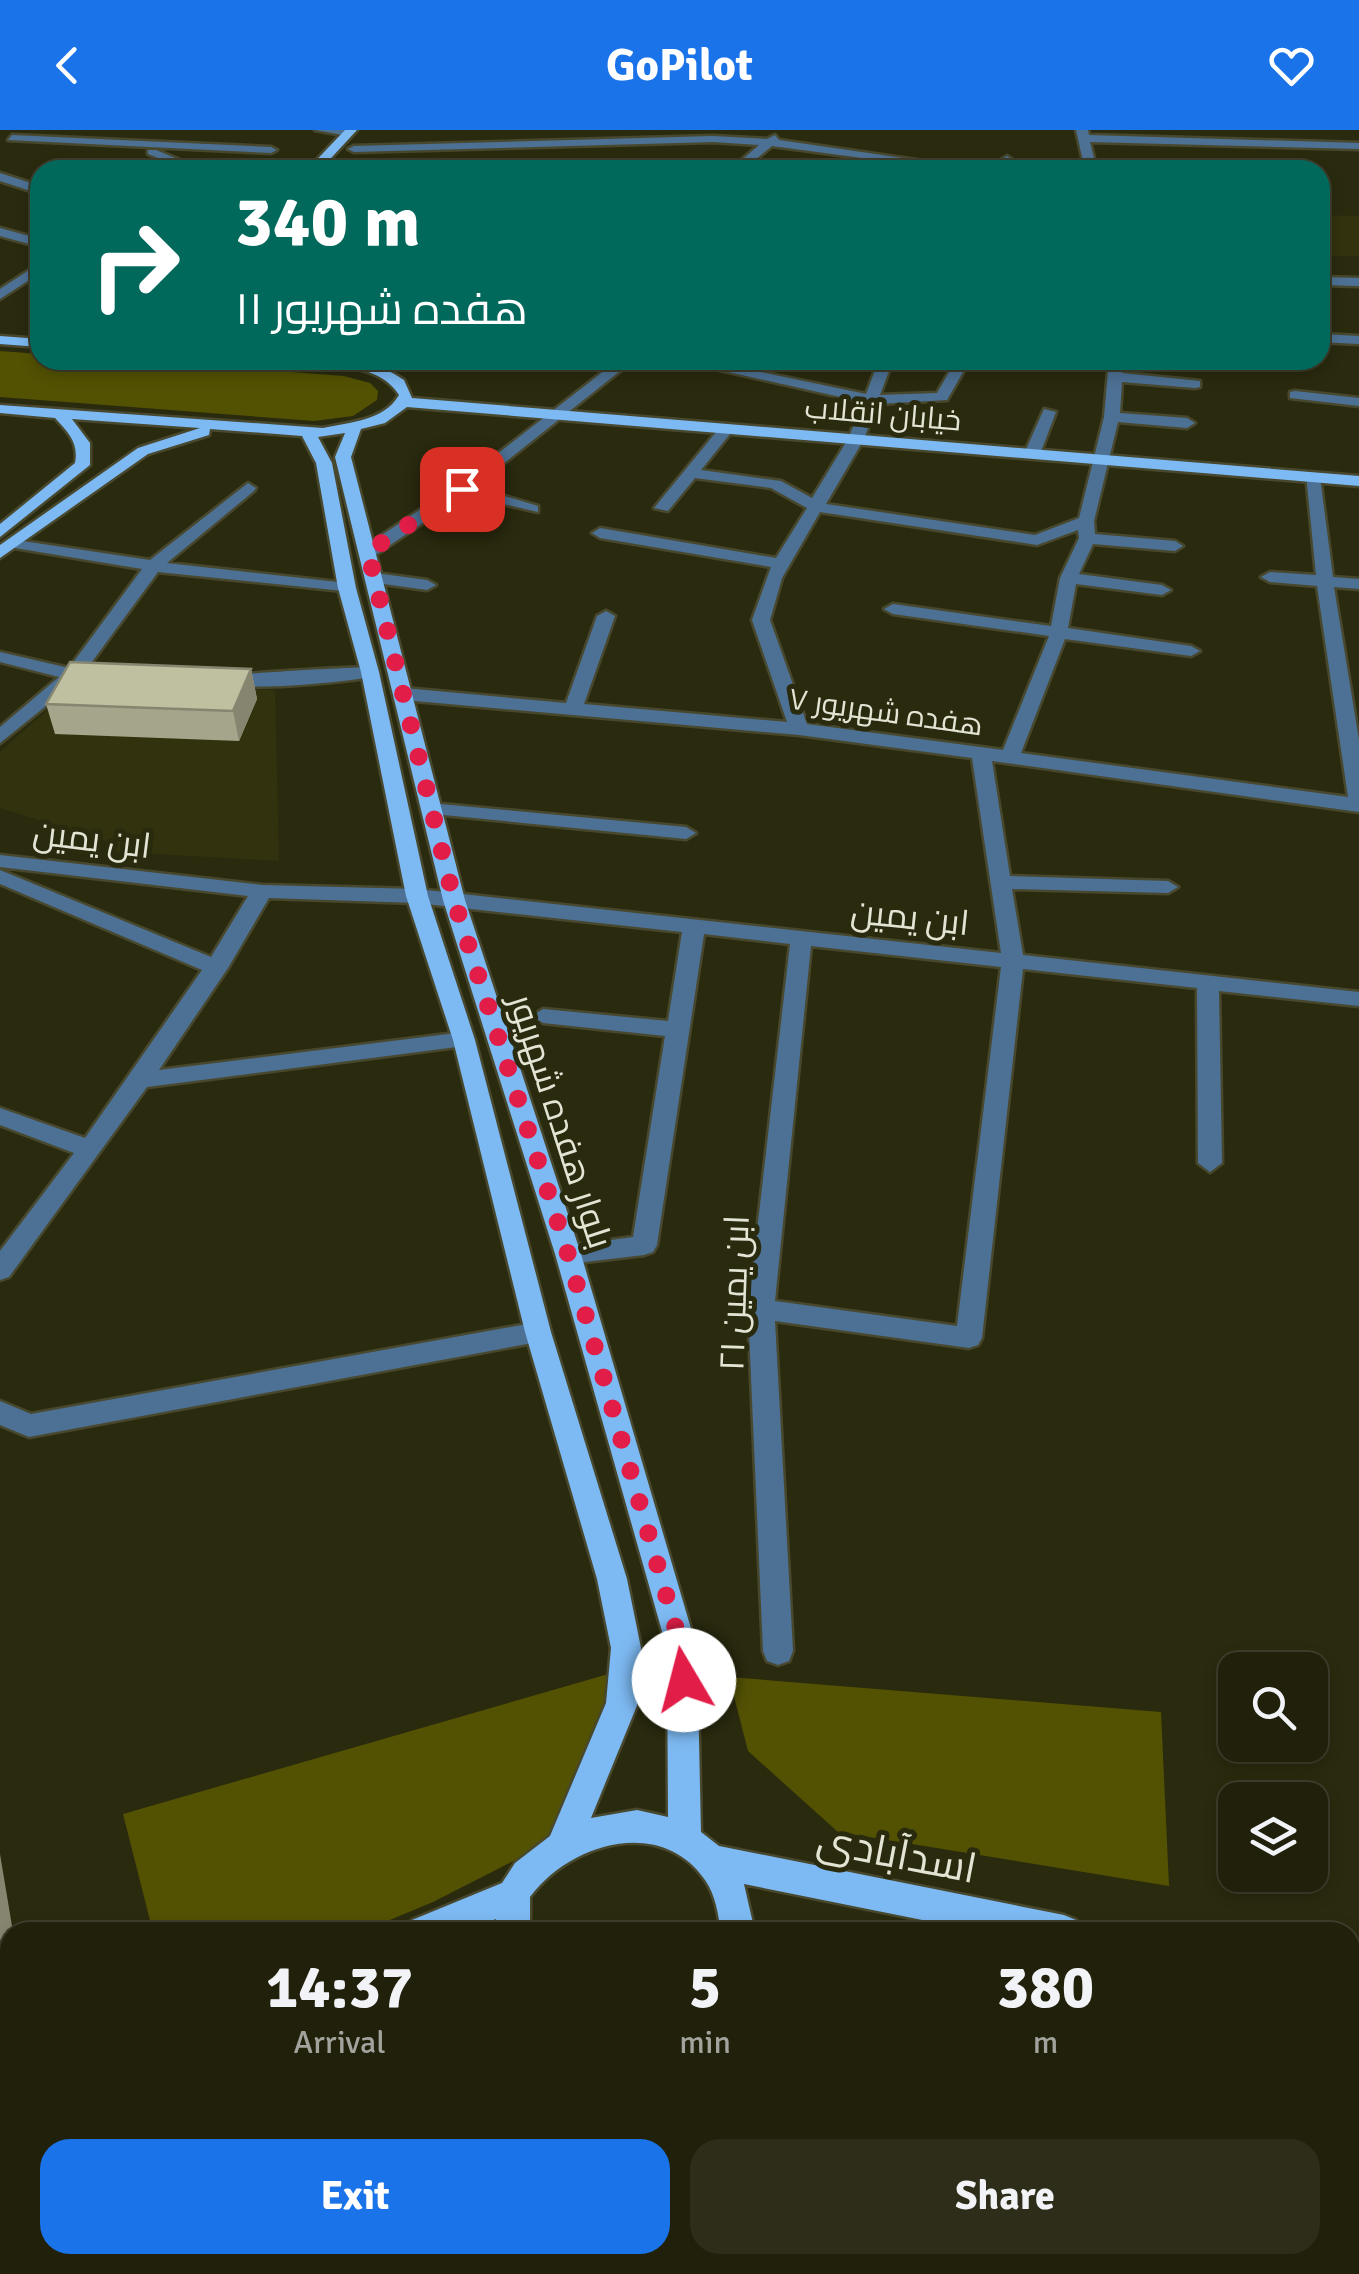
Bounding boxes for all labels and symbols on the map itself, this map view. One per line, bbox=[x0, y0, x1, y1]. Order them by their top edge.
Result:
street label: خیابان انقلاب bbox=[803, 389, 963, 440]
pin bbox=[420, 447, 505, 532]
street label: هفده شهریور ۷ bbox=[787, 681, 985, 744]
street label: ابن یمین bbox=[30, 811, 153, 868]
street label: ابن یمین bbox=[849, 890, 971, 945]
street label: بلوار هفده شهریور bbox=[499, 987, 622, 1254]
street label: ابن یمین ۲۱ bbox=[710, 1215, 759, 1372]
position arrow bbox=[632, 1628, 736, 1732]
street label: اسدآبادی bbox=[813, 1814, 981, 1895]

